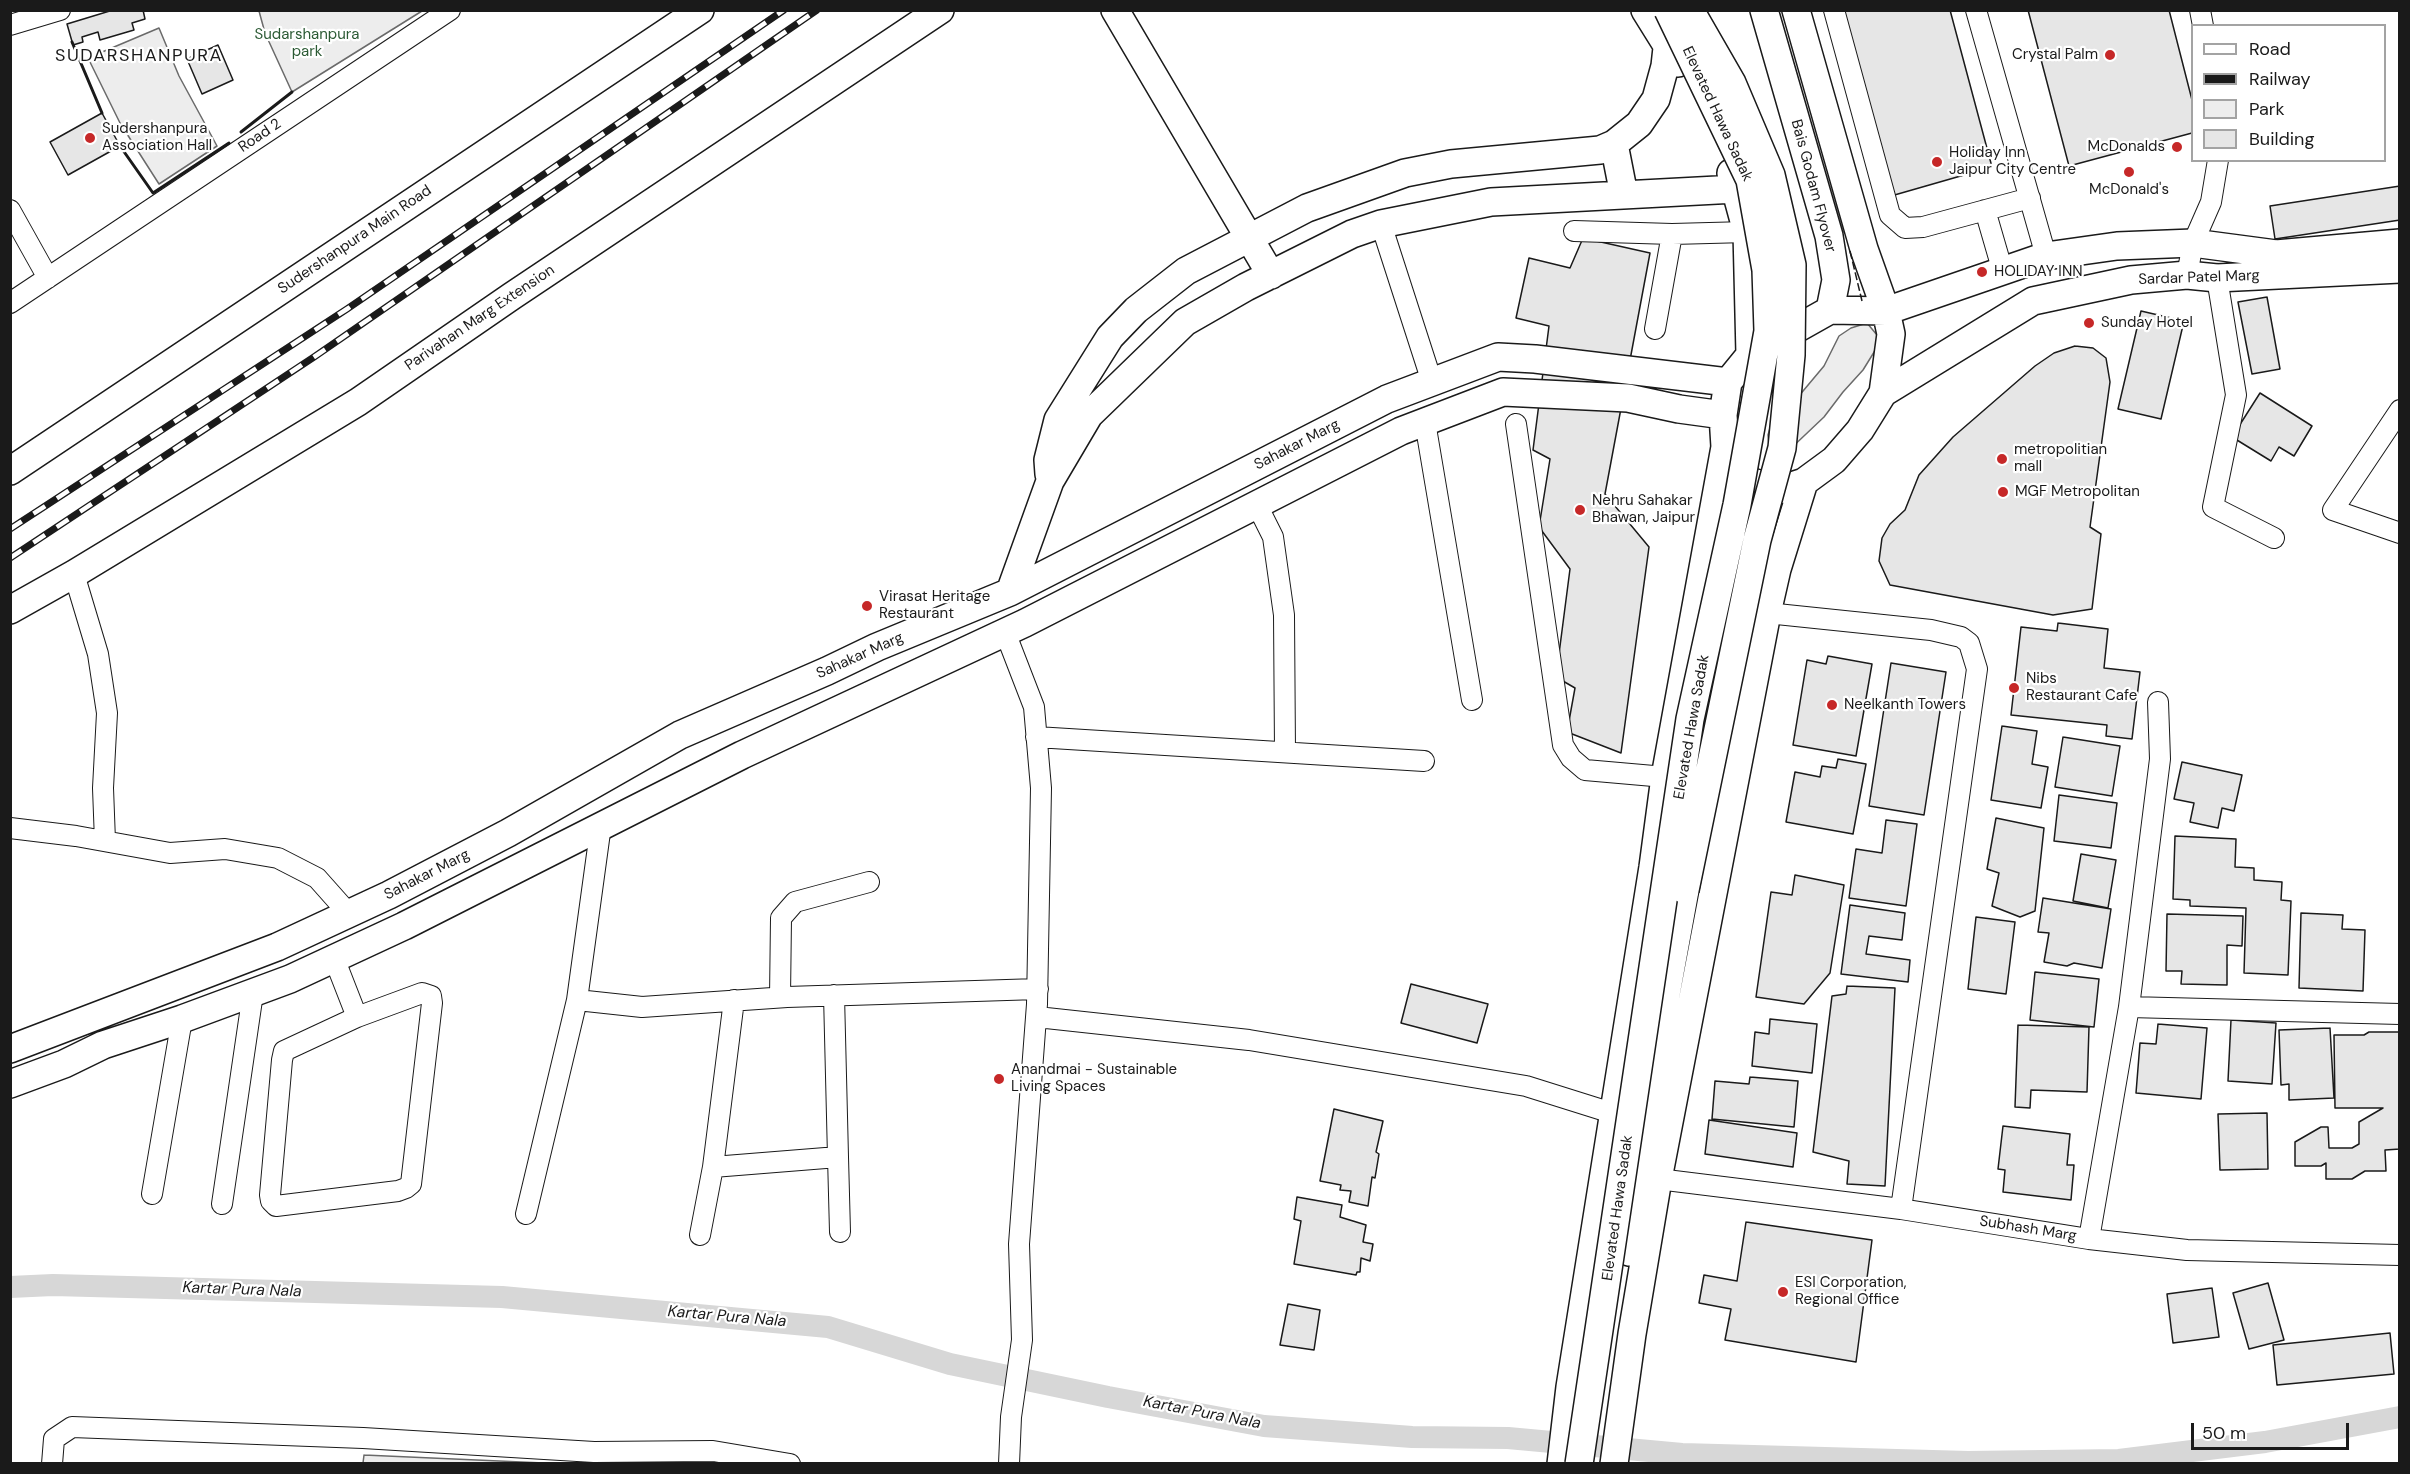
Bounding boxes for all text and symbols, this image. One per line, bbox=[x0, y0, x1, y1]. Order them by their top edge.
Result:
legend bbox=[2191, 24, 2386, 162]
park label: Sudarshanpura park bbox=[254, 26, 360, 61]
text: Road bbox=[2249, 37, 2291, 61]
street label: Elevated Hawa Sadak bbox=[1678, 44, 1756, 184]
district label: SUDARSHANPURA bbox=[55, 45, 223, 67]
place label: Crystal Palm bbox=[2012, 46, 2098, 64]
marker: Crystal Palm bbox=[2103, 48, 2117, 62]
text: Railway bbox=[2249, 67, 2311, 91]
text: Park bbox=[2249, 97, 2285, 121]
street label: Road 2 bbox=[235, 115, 285, 157]
street label: Bais Godam Flyover bbox=[1787, 118, 1839, 254]
place label: Sudershanpura Association Hall bbox=[102, 120, 212, 155]
text: Building bbox=[2249, 127, 2314, 151]
marker: Sudershanpura Association Hall bbox=[83, 131, 97, 145]
place label: McDonalds bbox=[2088, 138, 2165, 156]
marker: McDonalds bbox=[2170, 140, 2184, 154]
place label: Holiday Inn Jaipur City Centre bbox=[1949, 144, 2076, 179]
marker: Holiday Inn Jaipur City Centre bbox=[1930, 155, 1944, 169]
marker: McDonald's bbox=[2122, 165, 2136, 179]
place label: McDonald's bbox=[2089, 181, 2169, 199]
street label: Sudershanpura Main Road bbox=[275, 182, 435, 298]
street label: Parivahan Marg Extension bbox=[402, 261, 558, 375]
place label: HOLIDAY INN bbox=[1994, 263, 2083, 281]
marker: HOLIDAY INN bbox=[1975, 265, 1989, 279]
street label: Sardar Patel Marg bbox=[2138, 267, 2260, 289]
place label: Sunday Hotel bbox=[2101, 314, 2193, 332]
marker: Sunday Hotel bbox=[2082, 316, 2096, 330]
street label: Sahakar Marg bbox=[1251, 416, 1343, 474]
place label: metropolitian mall bbox=[2014, 441, 2107, 476]
marker: metropolitian mall bbox=[1995, 452, 2009, 466]
place label: MGF Metropolitan bbox=[2015, 483, 2140, 501]
marker: MGF Metropolitan bbox=[1996, 485, 2010, 499]
place label: Nehru Sahakar Bhawan, Jaipur bbox=[1592, 492, 1695, 527]
marker: Nehru Sahakar Bhawan, Jaipur bbox=[1573, 503, 1587, 517]
place label: Virasat Heritage Restaurant bbox=[879, 588, 990, 623]
marker: Virasat Heritage Restaurant bbox=[860, 599, 874, 613]
street label: Sahakar Marg bbox=[814, 629, 906, 683]
street label: Elevated Hawa Sadak bbox=[1670, 653, 1714, 801]
place label: Nibs Restaurant Cafe bbox=[2026, 670, 2137, 705]
marker: Nibs Restaurant Cafe bbox=[2007, 681, 2021, 695]
place label: Neelkanth Towers bbox=[1844, 696, 1966, 714]
marker: Neelkanth Towers bbox=[1825, 698, 1839, 712]
street label: Sahakar Marg bbox=[381, 846, 473, 904]
place label: Anandmai - Sustainable Living Spaces bbox=[1011, 1061, 1177, 1096]
marker: Anandmai - Sustainable Living Spaces bbox=[992, 1072, 1006, 1086]
street label: Elevated Hawa Sadak bbox=[1599, 1134, 1637, 1282]
street label: Subhash Marg bbox=[1978, 1212, 2078, 1246]
place label: ESI Corporation, Regional Office bbox=[1795, 1274, 1906, 1309]
water label: Kartar Pura Nala bbox=[182, 1278, 302, 1302]
marker: ESI Corporation, Regional Office bbox=[1776, 1285, 1790, 1299]
water label: Kartar Pura Nala bbox=[667, 1302, 787, 1332]
water label: Kartar Pura Nala bbox=[1142, 1392, 1262, 1434]
scale bar bbox=[2194, 1411, 2352, 1449]
text: 50 m bbox=[2202, 1421, 2246, 1445]

